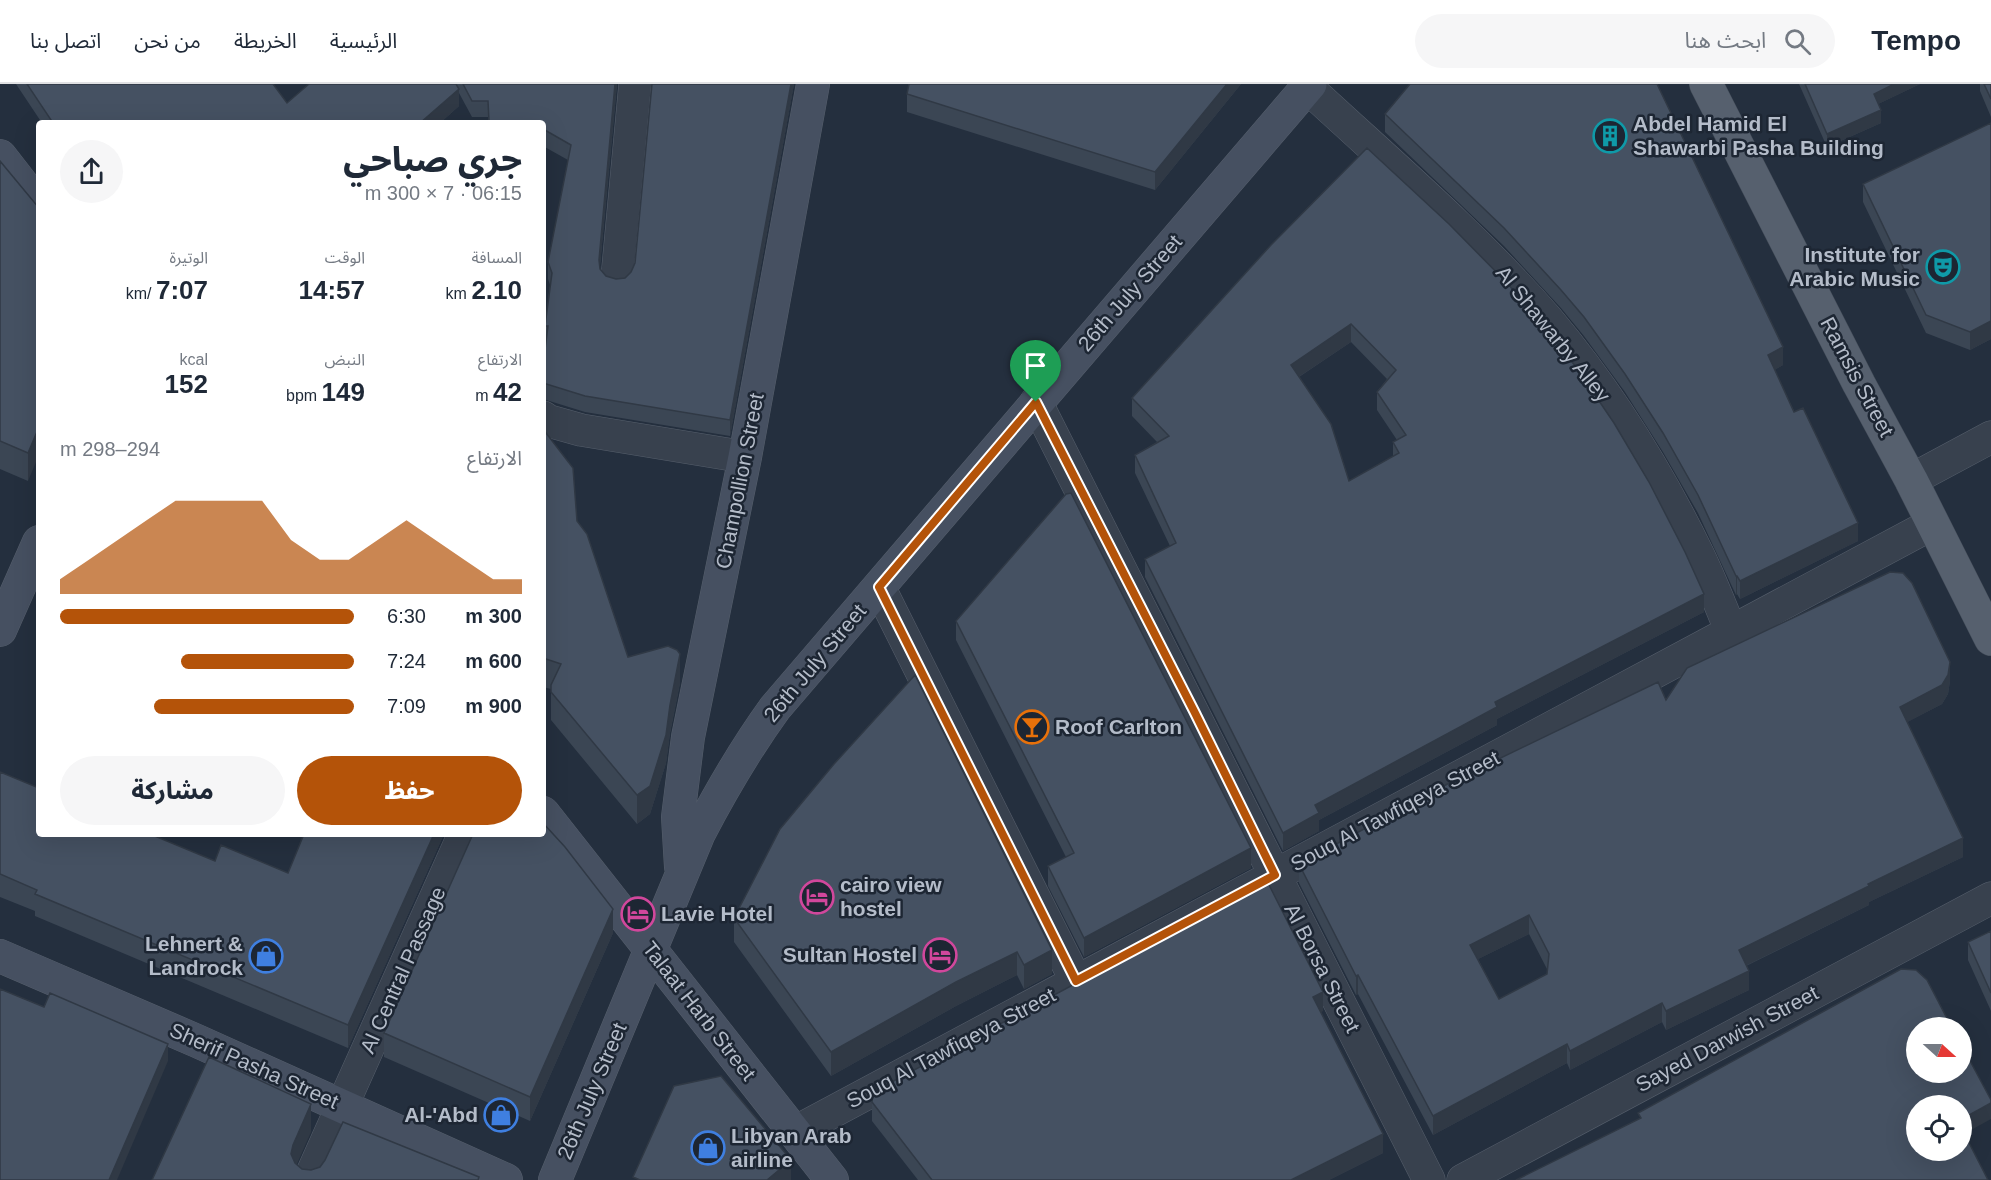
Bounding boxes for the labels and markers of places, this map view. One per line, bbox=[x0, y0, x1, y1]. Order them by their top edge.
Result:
place label: Abdel Hamid El Shawarbi Pasha Building bbox=[1633, 112, 1884, 159]
building icon: Abdel Hamid El Shawarbi Pasha Building bbox=[1592, 118, 1628, 154]
place label: Institute for Arabic Music bbox=[1789, 243, 1920, 290]
theatre icon: Institute for Arabic Music bbox=[1925, 249, 1961, 285]
pin bbox=[1010, 340, 1061, 402]
bar icon: Roof Carlton bbox=[1014, 709, 1050, 745]
place label: Roof Carlton bbox=[1055, 715, 1182, 738]
place label: cairo view hostel bbox=[840, 873, 942, 920]
hotel icon: cairo view hostel bbox=[799, 879, 835, 915]
hotel icon: Lavie Hotel bbox=[620, 896, 656, 932]
place label: Lavie Hotel bbox=[661, 902, 773, 925]
place label: Lehnert & Landrock bbox=[145, 932, 243, 979]
hotel icon: Sultan Hostel bbox=[922, 937, 958, 973]
shop icon: Lehnert & Landrock bbox=[248, 938, 284, 974]
place label: Sultan Hostel bbox=[783, 943, 917, 966]
shop icon: Al-'Abd bbox=[483, 1097, 519, 1133]
place label: Al-'Abd bbox=[404, 1103, 478, 1126]
place label: Libyan Arab airline bbox=[731, 1124, 852, 1171]
shop icon: Libyan Arab airline bbox=[690, 1130, 726, 1166]

